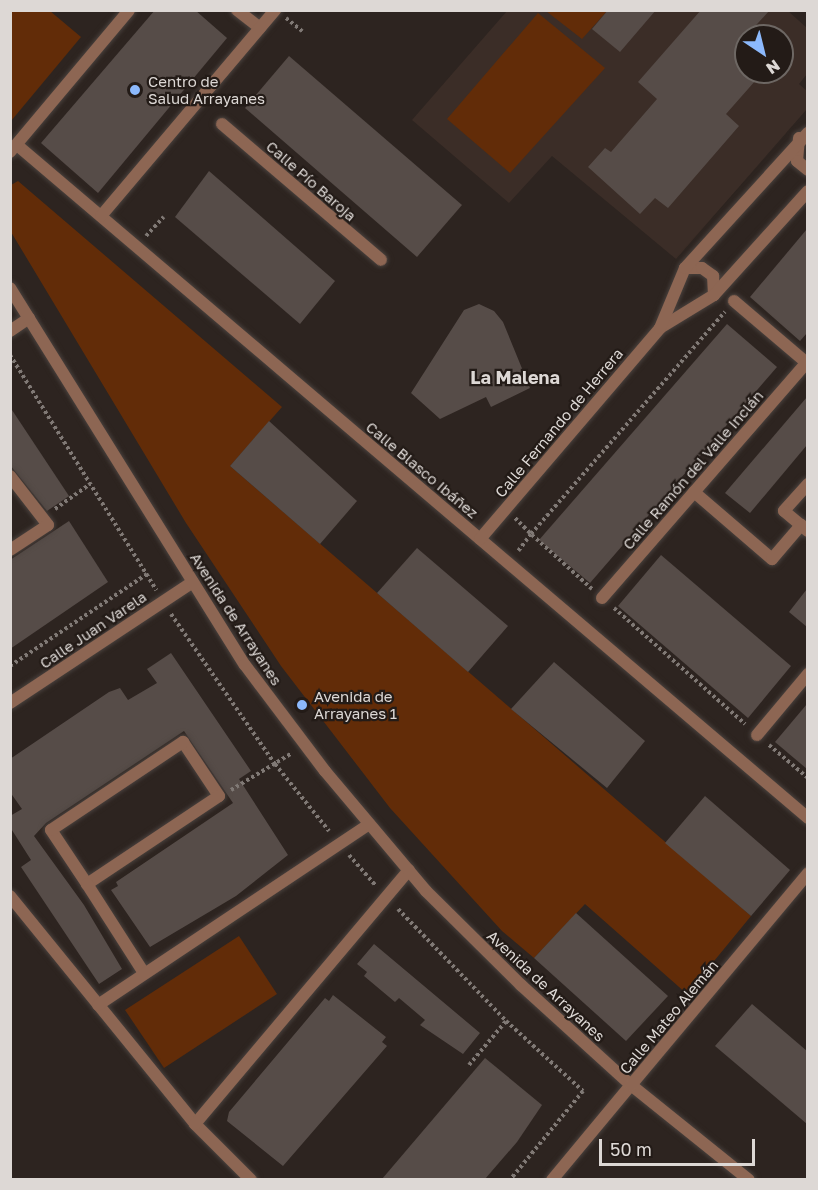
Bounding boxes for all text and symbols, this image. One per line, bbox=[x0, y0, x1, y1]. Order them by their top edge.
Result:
north arrow bbox=[734, 24, 794, 84]
text: N bbox=[762, 55, 784, 79]
place label: Centro de Salud Arrayanes bbox=[148, 72, 265, 107]
marker: Centro de Salud Arrayanes bbox=[126, 81, 144, 99]
street label: Calle Pío Baroja bbox=[262, 137, 360, 225]
street label: Calle Fernando de Herrera bbox=[491, 345, 627, 501]
district label: La Malena bbox=[470, 366, 560, 388]
street label: Calle Ramón del Valle Inclán bbox=[619, 387, 767, 553]
street label: Calle Blasco Ibáñez bbox=[362, 418, 482, 522]
street label: Avenida de Arrayanes bbox=[186, 549, 286, 689]
street label: Calle Juan Varela bbox=[36, 588, 150, 672]
place label: Avenida de Arrayanes 1 bbox=[314, 687, 397, 722]
marker: Avenida de Arrayanes 1 bbox=[295, 698, 309, 712]
street label: Avenida de Arrayanes bbox=[483, 927, 609, 1045]
street label: Calle Mateo Alemán bbox=[616, 956, 722, 1078]
scale bar bbox=[602, 1127, 758, 1165]
text: 50 m bbox=[610, 1138, 652, 1160]

